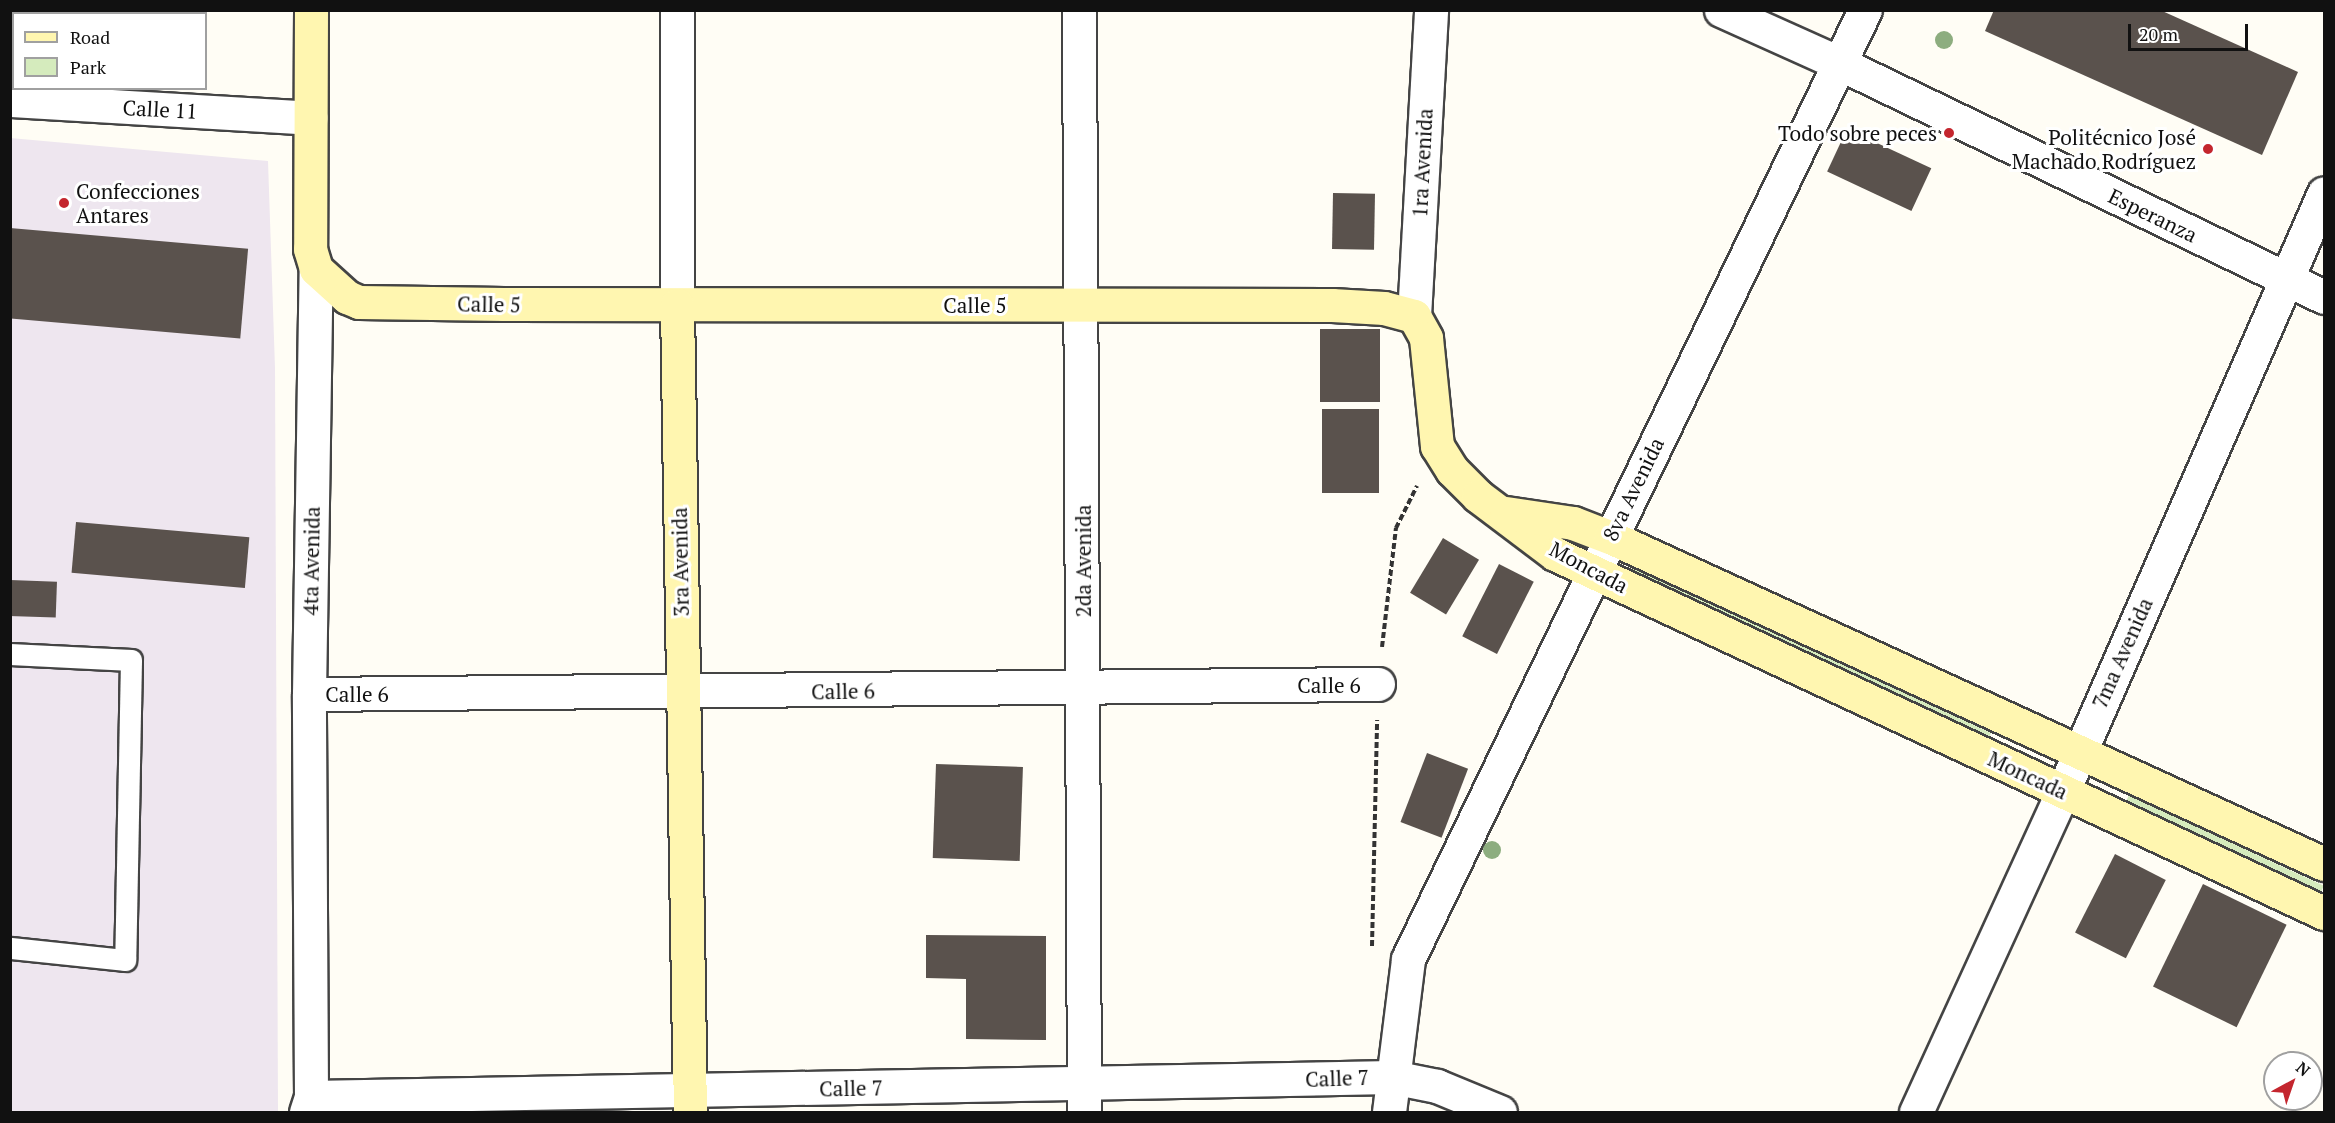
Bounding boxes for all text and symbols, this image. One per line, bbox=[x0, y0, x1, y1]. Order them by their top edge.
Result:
legend bbox=[12, 12, 207, 90]
scale bar bbox=[2131, 12, 2251, 50]
text: 20 m bbox=[2139, 22, 2178, 46]
text: Road bbox=[70, 25, 110, 49]
text: Park bbox=[70, 55, 106, 79]
street label: Calle 11 bbox=[122, 94, 198, 124]
street label: 1ra Avenida bbox=[1407, 108, 1437, 218]
place label: Todo sobre peces bbox=[1778, 120, 1937, 146]
place label: Politécnico José Machado Rodríguez bbox=[2012, 124, 2196, 174]
marker: Todo sobre peces bbox=[1942, 126, 1956, 140]
marker: Politécnico José Machado Rodríguez bbox=[2201, 142, 2215, 156]
place label: Confecciones Antares bbox=[76, 178, 200, 228]
street label: Esperanza bbox=[2104, 183, 2202, 247]
marker: Confecciones Antares bbox=[57, 196, 71, 210]
street label: Calle 5 bbox=[457, 291, 521, 317]
street label: Calle 5 bbox=[943, 292, 1007, 318]
street label: 8va Avenida bbox=[1597, 433, 1669, 545]
street label: 2da Avenida bbox=[1070, 504, 1096, 618]
street label: 4ta Avenida bbox=[297, 506, 325, 616]
street label: 3ra Avenida bbox=[666, 507, 694, 617]
street label: Moncada bbox=[1546, 536, 1632, 598]
street label: 7ma Avenida bbox=[2086, 594, 2158, 712]
street label: Calle 6 bbox=[1297, 672, 1361, 698]
street label: Calle 6 bbox=[811, 678, 875, 704]
street label: Calle 6 bbox=[325, 681, 389, 707]
street label: Moncada bbox=[1984, 746, 2072, 804]
north arrow bbox=[2263, 1051, 2323, 1111]
text: N bbox=[2292, 1056, 2315, 1081]
street label: Calle 7 bbox=[1305, 1064, 1369, 1092]
street label: Calle 7 bbox=[819, 1075, 883, 1101]

